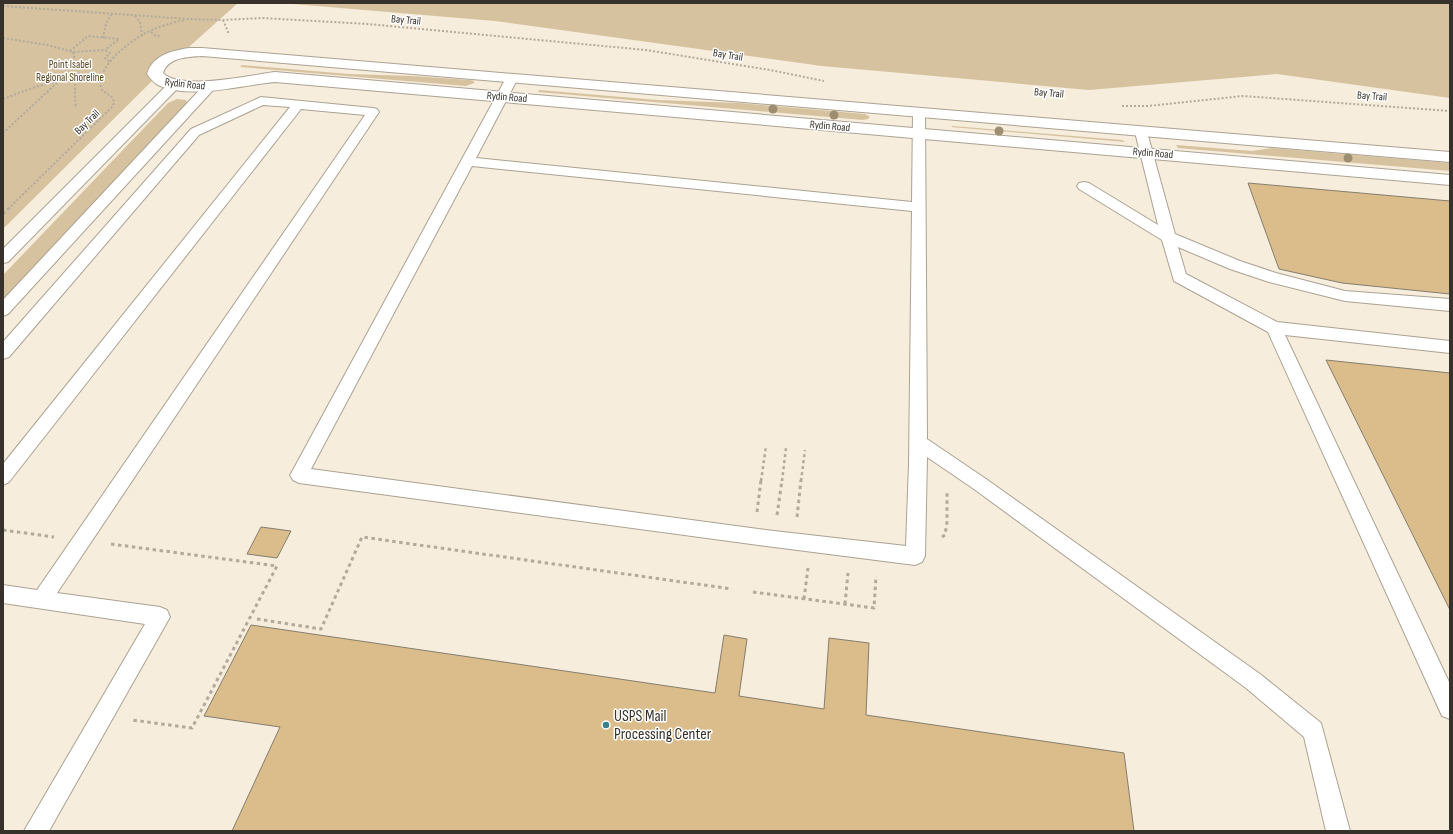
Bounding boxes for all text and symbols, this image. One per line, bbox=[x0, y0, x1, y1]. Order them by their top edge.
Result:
street label: Bay Trail bbox=[390, 12, 422, 28]
street label: Bay Trail bbox=[712, 46, 744, 64]
park label: Point Isabel Regional Shoreline bbox=[36, 58, 104, 84]
street label: Rydin Road bbox=[164, 75, 206, 93]
street label: Bay Trail bbox=[1033, 85, 1065, 101]
street label: Bay Trail bbox=[1357, 88, 1387, 104]
street label: Rydin Road bbox=[486, 89, 528, 105]
street label: Bay Trail bbox=[72, 107, 102, 137]
street label: Rydin Road bbox=[809, 118, 851, 134]
street label: Rydin Road bbox=[1132, 145, 1174, 161]
place label: USPS Mail Processing Center bbox=[614, 707, 712, 744]
marker: USPS Mail Processing Center bbox=[601, 720, 611, 730]

